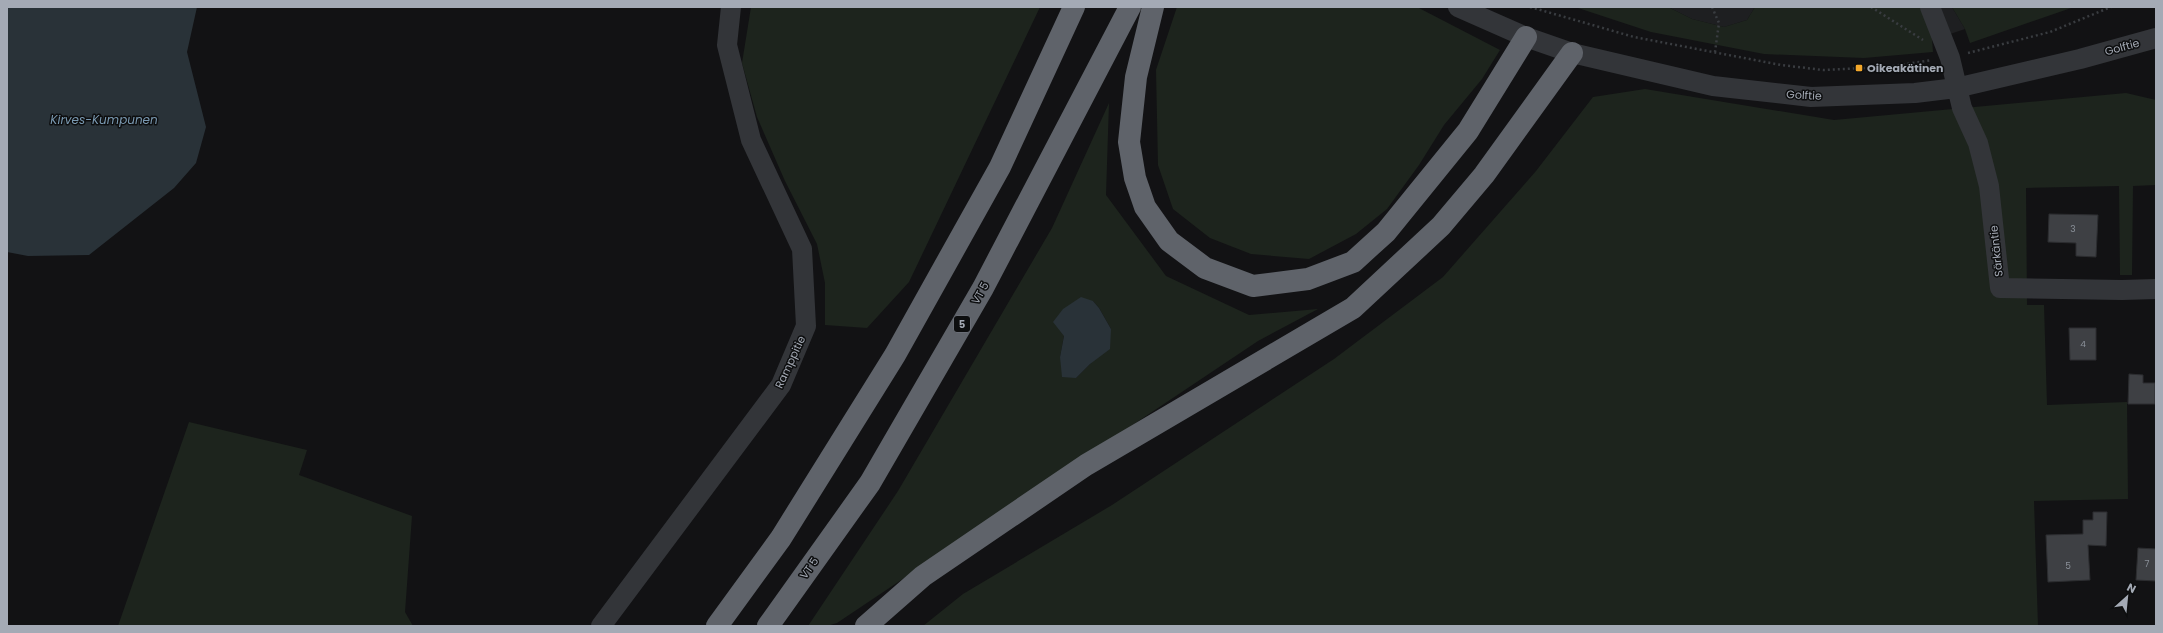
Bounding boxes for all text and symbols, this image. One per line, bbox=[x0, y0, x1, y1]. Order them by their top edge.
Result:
street label: Golftie bbox=[2103, 35, 2141, 59]
place label: Oikeakätinen bbox=[1867, 60, 1944, 76]
marker: Oikeakätinen bbox=[1854, 63, 1864, 73]
street label: Golftie bbox=[1786, 86, 1822, 104]
water label: Kirves-Kumpunen bbox=[50, 111, 158, 128]
house number: 3 bbox=[2070, 223, 2076, 235]
street label: Särkäntie bbox=[1985, 224, 2007, 278]
street label: VT 5 bbox=[967, 279, 993, 307]
road number: 5 bbox=[954, 316, 970, 332]
street label: Ramppitie bbox=[771, 333, 809, 391]
house number: 4 bbox=[2080, 338, 2086, 350]
street label: VT 5 bbox=[796, 554, 822, 582]
house number: 7 bbox=[2145, 558, 2150, 570]
house number: 5 bbox=[2065, 560, 2071, 572]
north arrow bbox=[2107, 577, 2147, 617]
text: N bbox=[2124, 579, 2139, 597]

